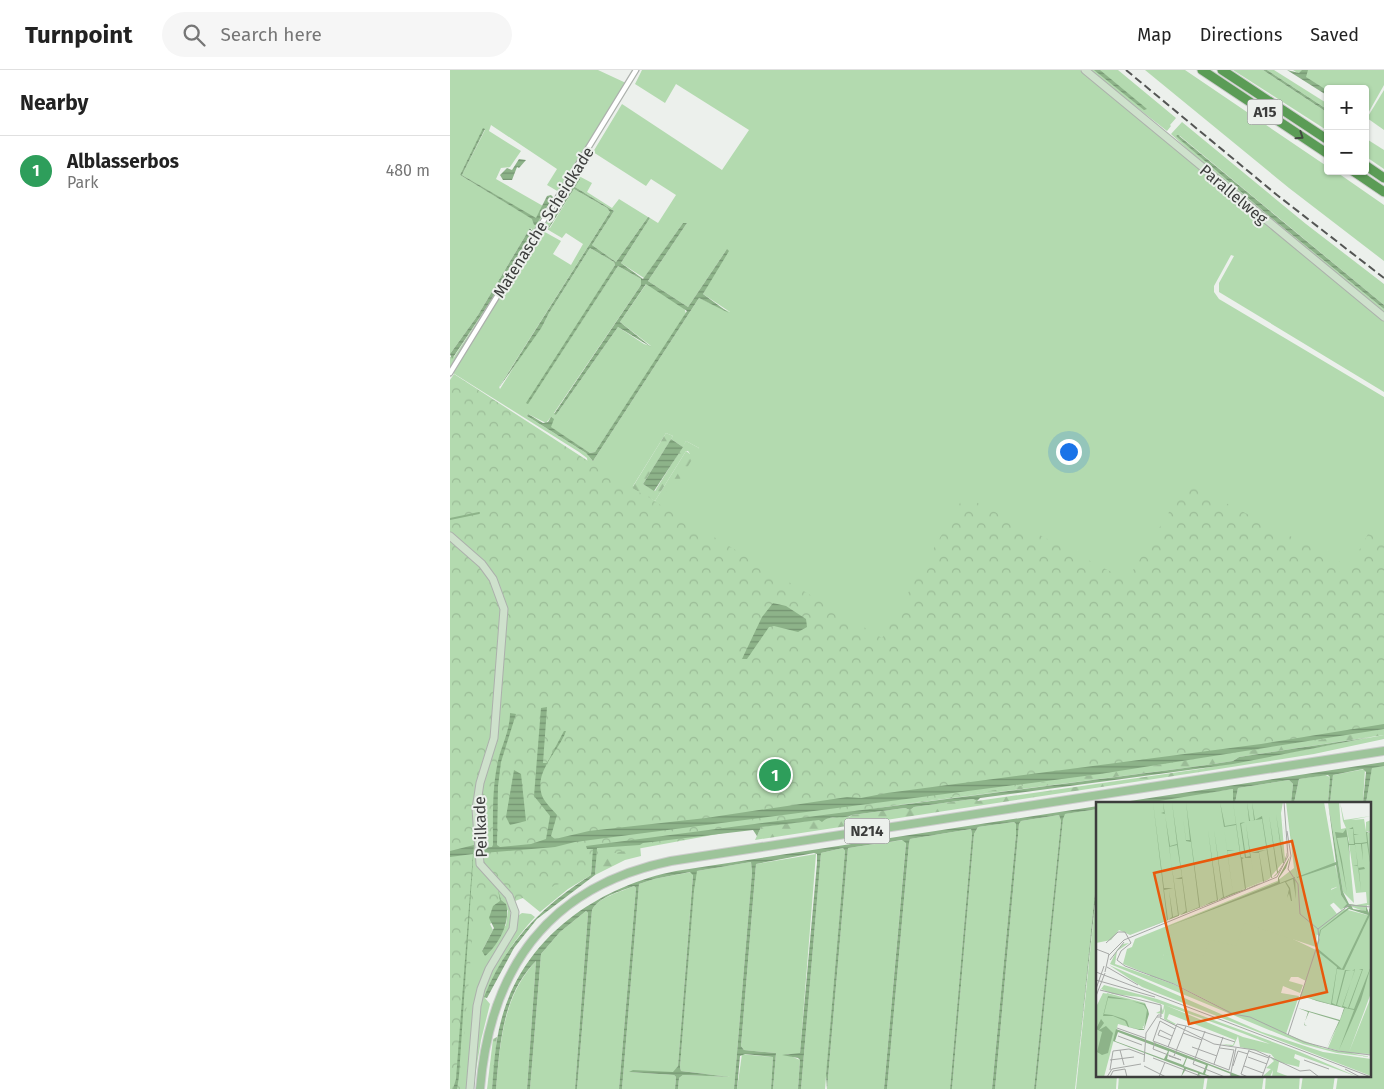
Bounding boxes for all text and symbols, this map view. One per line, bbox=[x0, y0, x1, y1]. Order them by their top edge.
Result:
search box bbox=[162, 12, 512, 57]
text: Turnpoint bbox=[25, 21, 132, 49]
icon: search bbox=[180, 21, 208, 49]
text: Search here bbox=[220, 23, 322, 46]
text: Map bbox=[1137, 24, 1172, 46]
text: Directions bbox=[1200, 24, 1282, 46]
text: Saved bbox=[1310, 24, 1359, 46]
map controls bbox=[1324, 85, 1369, 175]
button: + bbox=[1324, 85, 1369, 130]
text: Nearby bbox=[20, 90, 88, 116]
road number: A15 bbox=[1248, 100, 1282, 124]
one-way arrow bbox=[1295, 130, 1304, 139]
button: − bbox=[1324, 130, 1369, 175]
street label: Matenasche Scheidkade bbox=[489, 143, 598, 301]
text: Alblasserbos bbox=[67, 150, 179, 173]
text: 1 bbox=[32, 161, 40, 180]
text: 480 m bbox=[386, 161, 430, 180]
street label: Parallelweg bbox=[1196, 161, 1272, 229]
text: Park bbox=[67, 173, 99, 192]
your location bbox=[1056, 439, 1082, 465]
pin: 1 bbox=[759, 756, 791, 794]
street label: Peilkade bbox=[470, 796, 491, 858]
inset map bbox=[1096, 802, 1372, 1076]
road number: N214 bbox=[844, 818, 890, 844]

